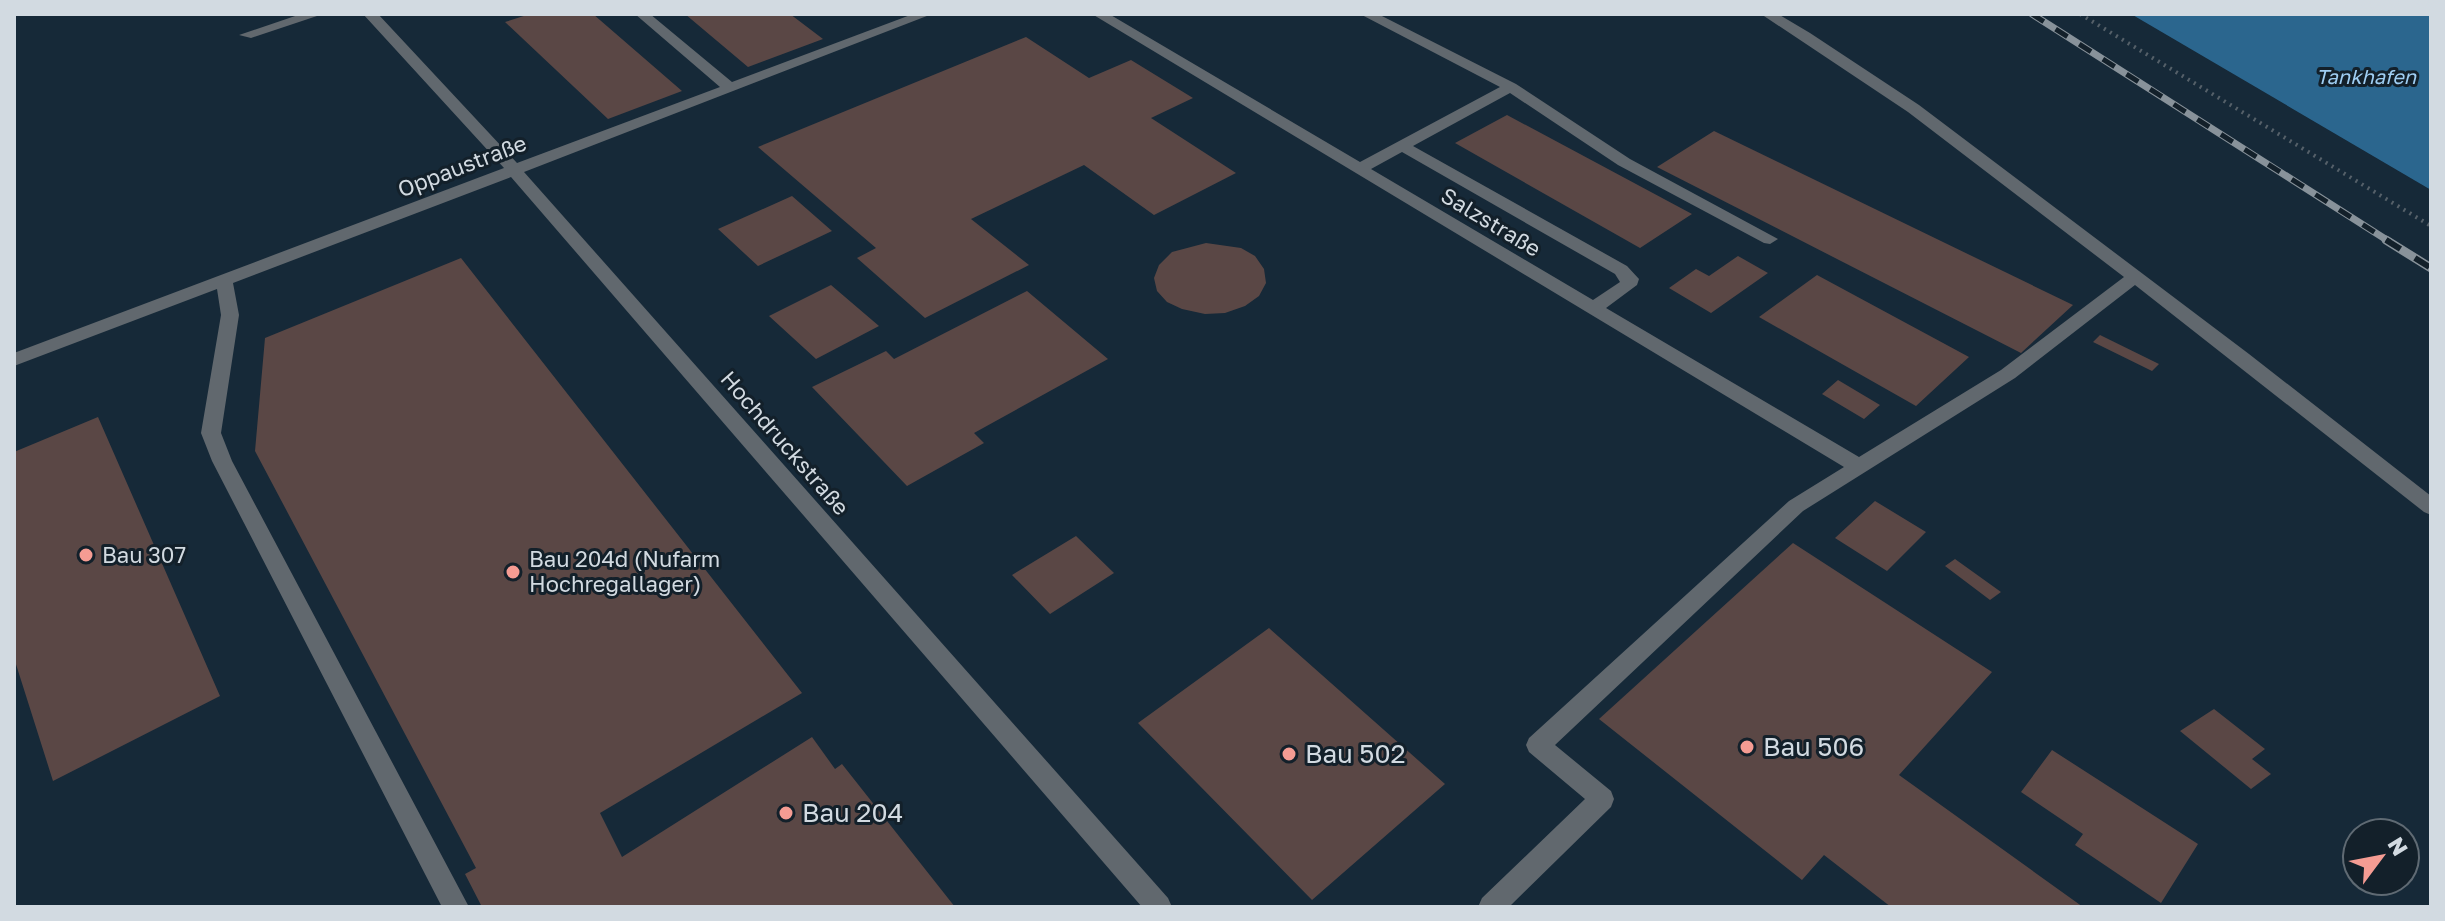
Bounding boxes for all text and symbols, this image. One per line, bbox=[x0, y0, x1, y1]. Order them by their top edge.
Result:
water label: Tankhafen bbox=[2316, 64, 2417, 88]
street label: Oppaustraße bbox=[394, 129, 530, 202]
street label: Salzstraße bbox=[1436, 181, 1546, 262]
street label: Hochdruckstraße bbox=[715, 365, 855, 520]
place label: Bau 307 bbox=[102, 541, 186, 568]
place label: Bau 204d (Nufarm Hochregallager) bbox=[529, 545, 720, 597]
marker: Bau 307 bbox=[77, 546, 95, 564]
marker: Bau 204d (Nufarm Hochregallager) bbox=[504, 563, 522, 581]
place label: Bau 506 bbox=[1763, 731, 1864, 762]
place label: Bau 502 bbox=[1305, 738, 1406, 769]
marker: Bau 506 bbox=[1738, 738, 1756, 756]
marker: Bau 502 bbox=[1280, 745, 1298, 763]
place label: Bau 204 bbox=[802, 797, 903, 828]
marker: Bau 204 bbox=[777, 804, 795, 822]
north arrow bbox=[2341, 817, 2421, 897]
text: N bbox=[2383, 832, 2414, 860]

